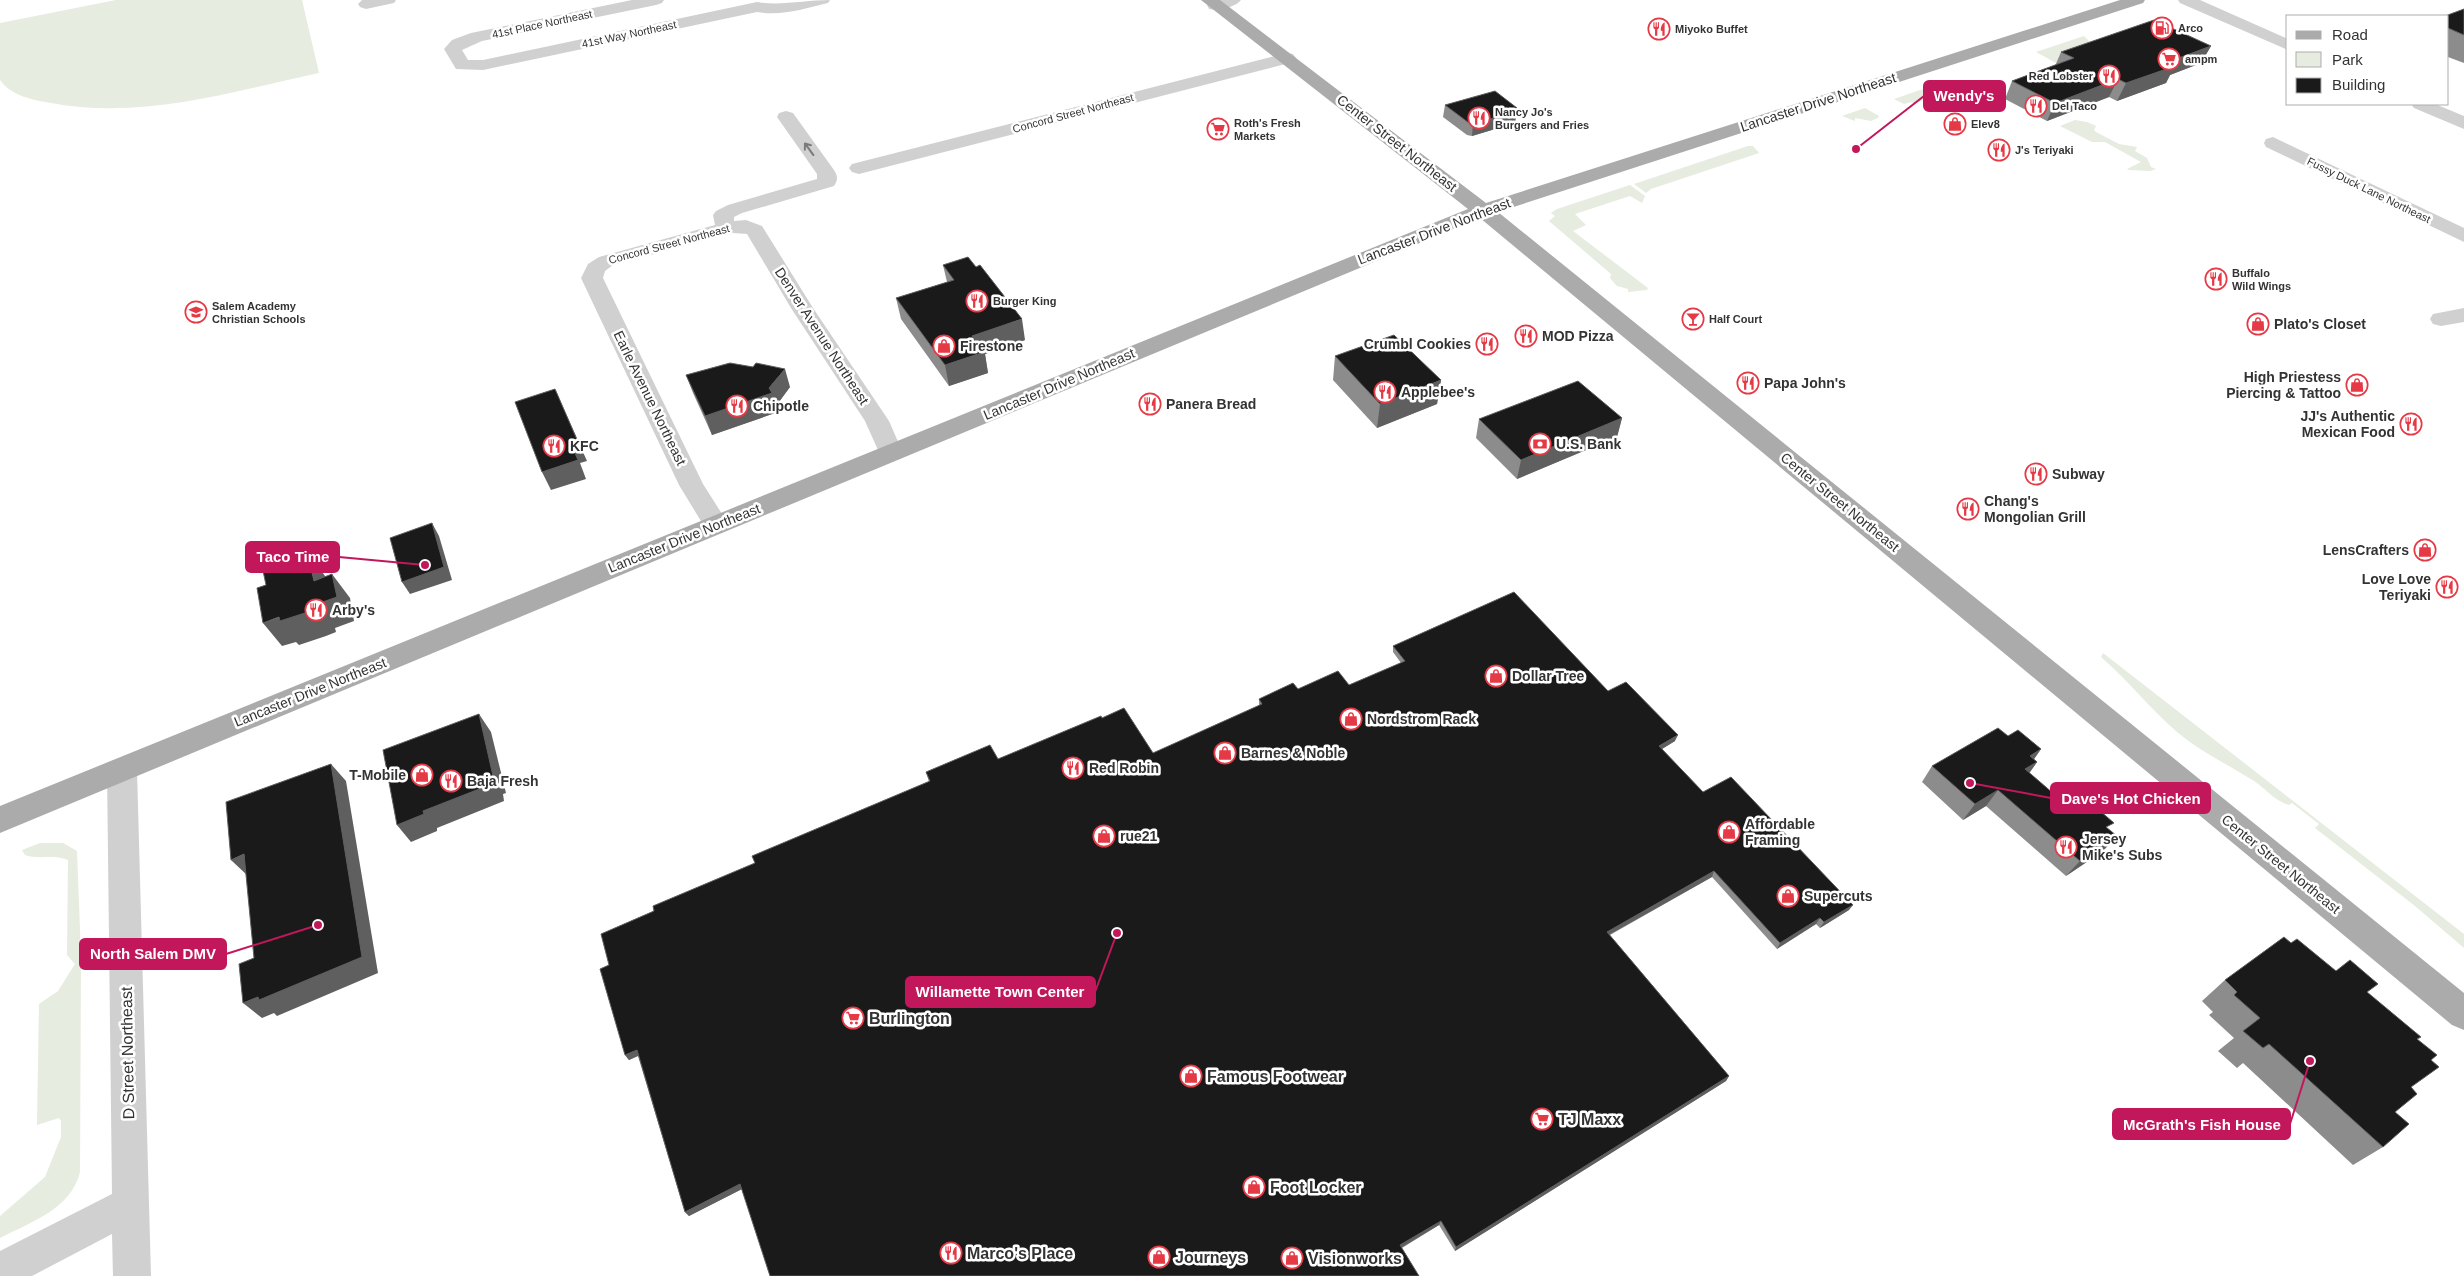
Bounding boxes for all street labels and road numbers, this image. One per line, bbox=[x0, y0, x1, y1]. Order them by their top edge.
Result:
street label: 41st Place Northeast bbox=[491, 8, 593, 40]
street label: 41st Way Northeast bbox=[581, 18, 677, 50]
street label: Lancaster Drive Northeast bbox=[1738, 69, 1898, 135]
street label: Concord Street Northeast bbox=[1011, 91, 1135, 135]
street label: Center Street Northeast bbox=[1334, 91, 1460, 195]
street label: Fussy Duck Lane Northeast bbox=[2305, 155, 2433, 225]
street label: Lancaster Drive Northeast bbox=[1355, 194, 1513, 268]
street label: Concord Street Northeast bbox=[607, 222, 731, 266]
street label: Denver Avenue Northeast bbox=[772, 265, 872, 408]
street label: Earle Avenue Northeast bbox=[610, 328, 690, 468]
street label: Lancaster Drive Northeast bbox=[981, 345, 1137, 423]
street label: Center Street Northeast bbox=[1778, 449, 1903, 555]
street label: Lancaster Drive Northeast bbox=[606, 500, 762, 576]
street label: Lancaster Drive Northeast bbox=[232, 654, 388, 730]
street label: Center Street Northeast bbox=[2219, 811, 2344, 917]
street label: D Street Northeast bbox=[118, 986, 137, 1119]

